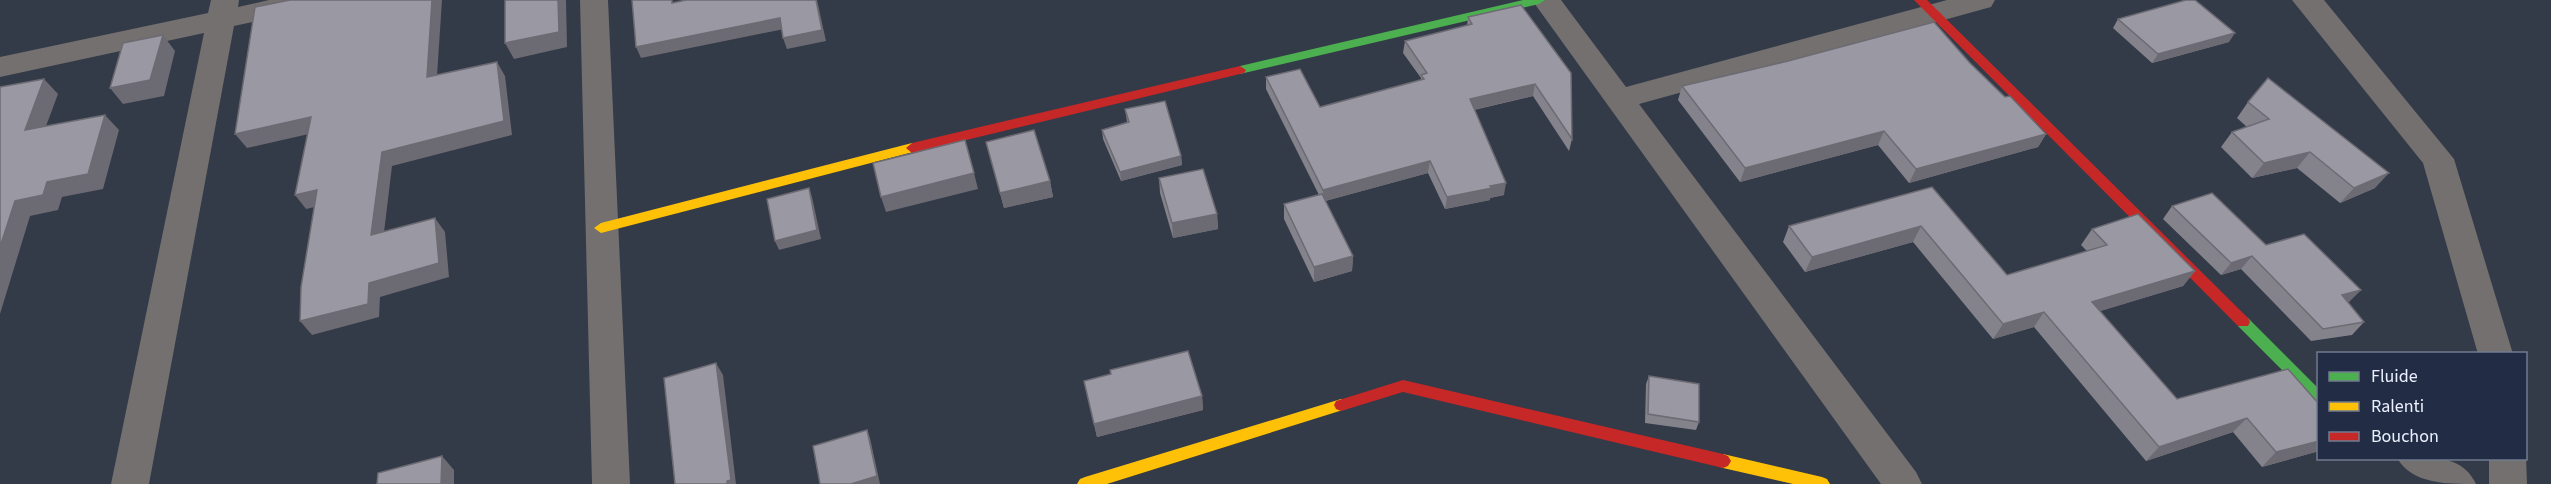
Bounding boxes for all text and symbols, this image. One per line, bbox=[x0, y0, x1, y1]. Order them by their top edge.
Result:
legend bbox=[2317, 352, 2527, 460]
text: Fluide bbox=[2371, 364, 2418, 389]
text: Ralenti bbox=[2371, 394, 2424, 419]
text: Bouchon bbox=[2371, 424, 2439, 449]

